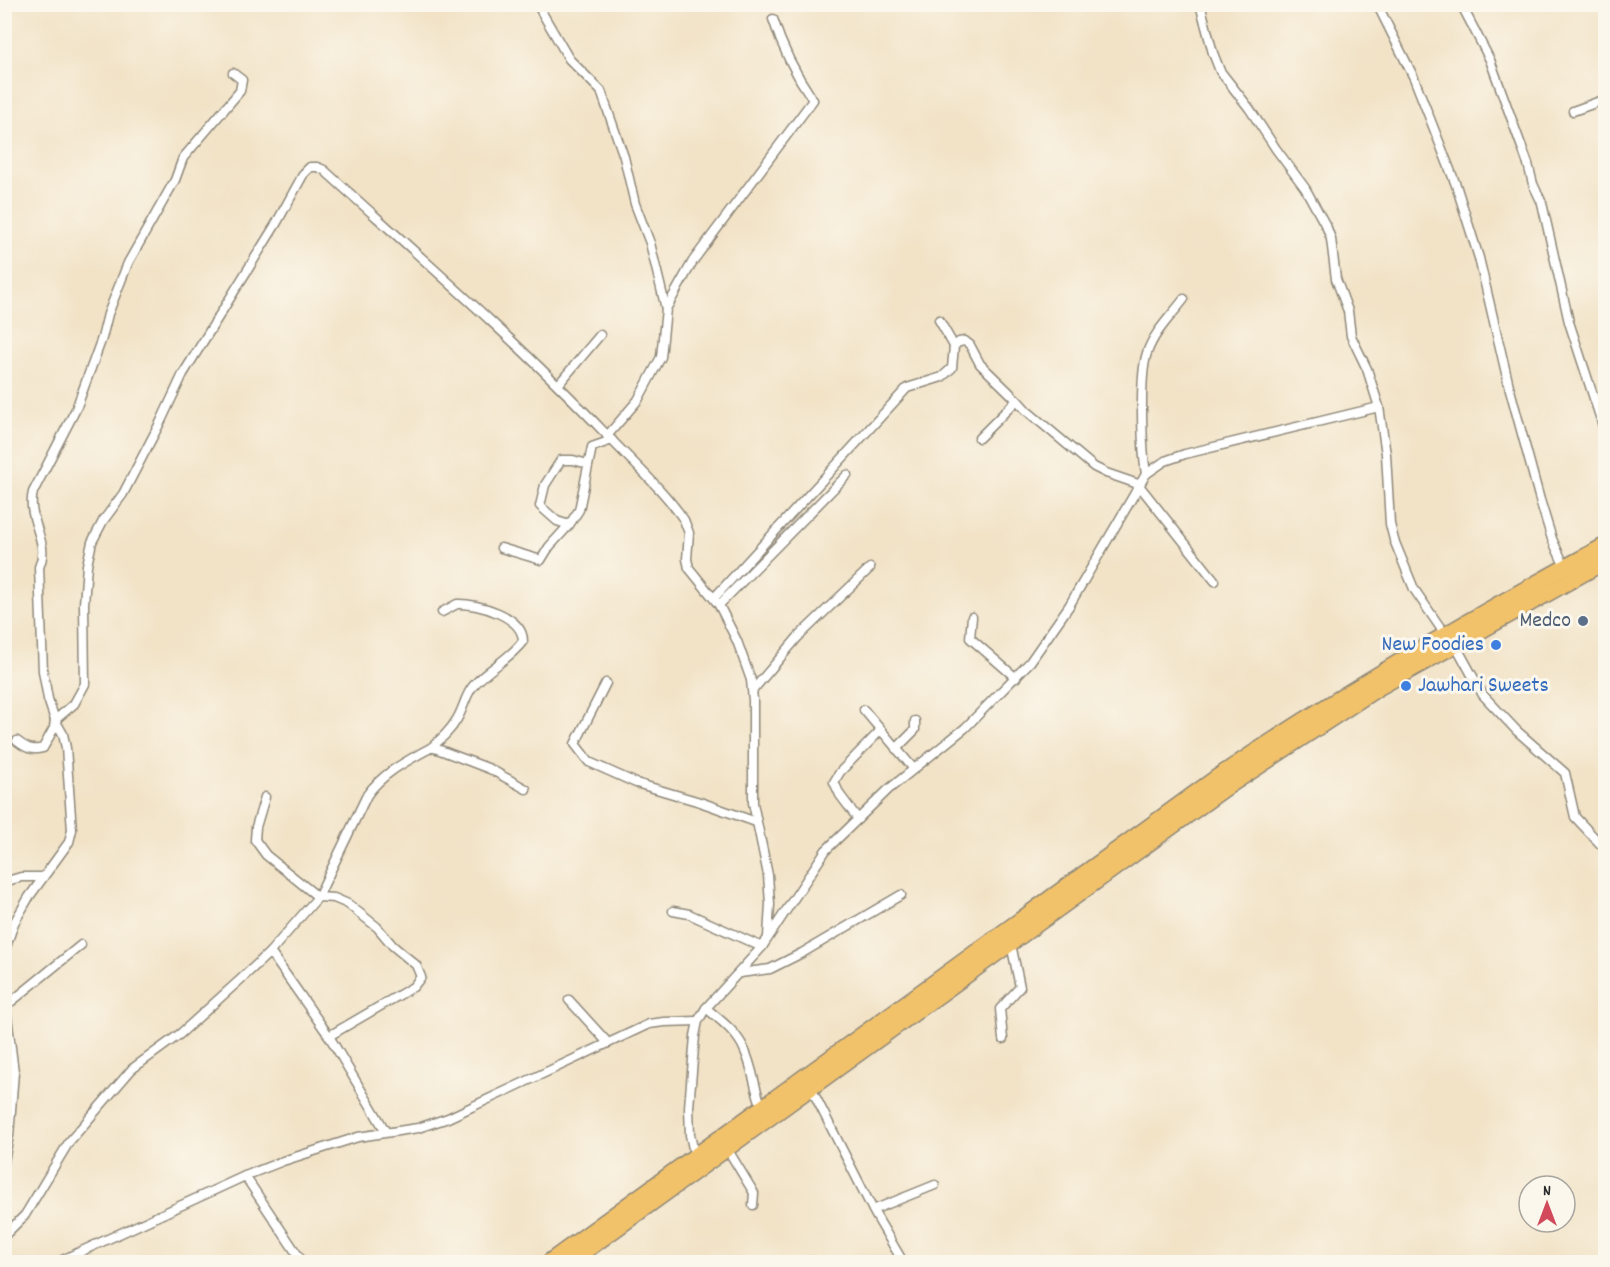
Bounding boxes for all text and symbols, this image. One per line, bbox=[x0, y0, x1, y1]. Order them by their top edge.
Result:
place label: Medco bbox=[1519, 606, 1571, 637]
marker: Medco bbox=[1576, 614, 1590, 628]
place label: New Foodies bbox=[1382, 630, 1484, 661]
marker: New Foodies bbox=[1489, 638, 1503, 652]
place label: Jawhari Sweets bbox=[1418, 671, 1549, 702]
marker: Jawhari Sweets bbox=[1399, 679, 1413, 693]
north arrow bbox=[1517, 1174, 1577, 1234]
text: N bbox=[1543, 1180, 1551, 1203]

